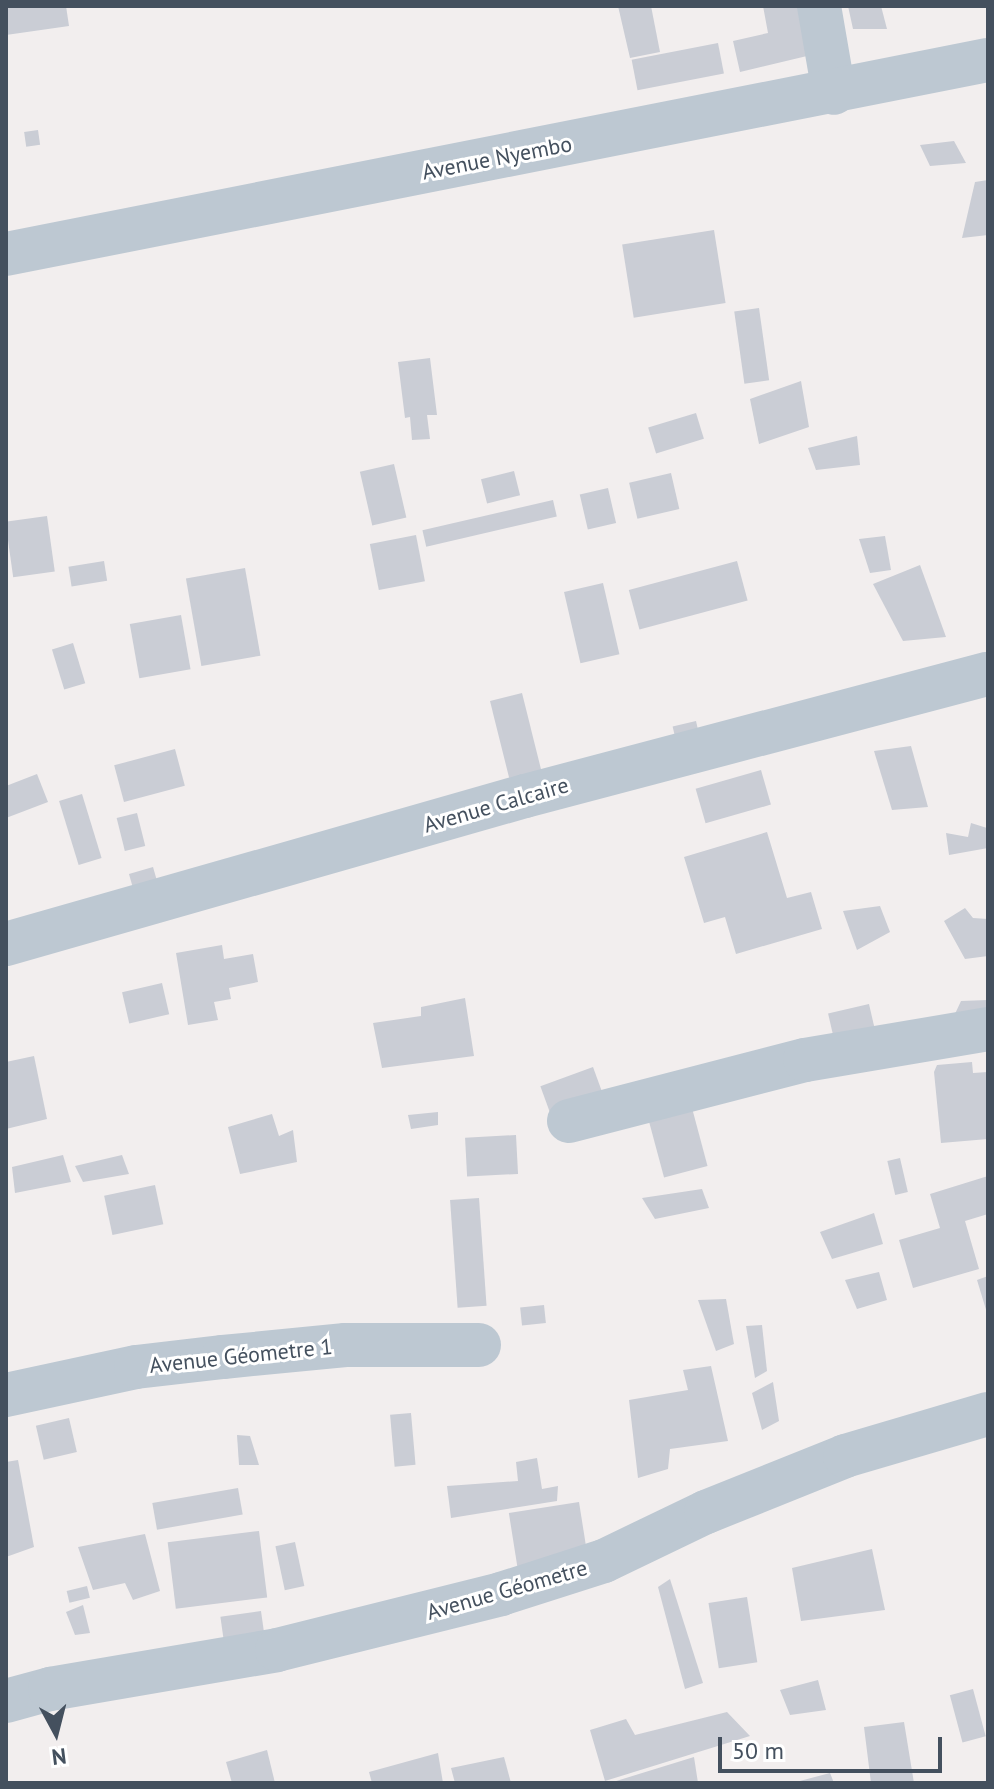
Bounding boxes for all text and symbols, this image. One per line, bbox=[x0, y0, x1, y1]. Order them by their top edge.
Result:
street label: Avenue Nyembo bbox=[420, 131, 574, 185]
street label: Avenue Calcaire bbox=[421, 772, 571, 838]
street label: Avenue Géometre 1 bbox=[148, 1333, 334, 1379]
street label: Avenue Géometre bbox=[424, 1554, 590, 1626]
north arrow bbox=[16, 1693, 96, 1773]
scale bar bbox=[722, 1721, 946, 1771]
text: 50 m bbox=[732, 1735, 784, 1766]
text: N bbox=[50, 1742, 68, 1772]

